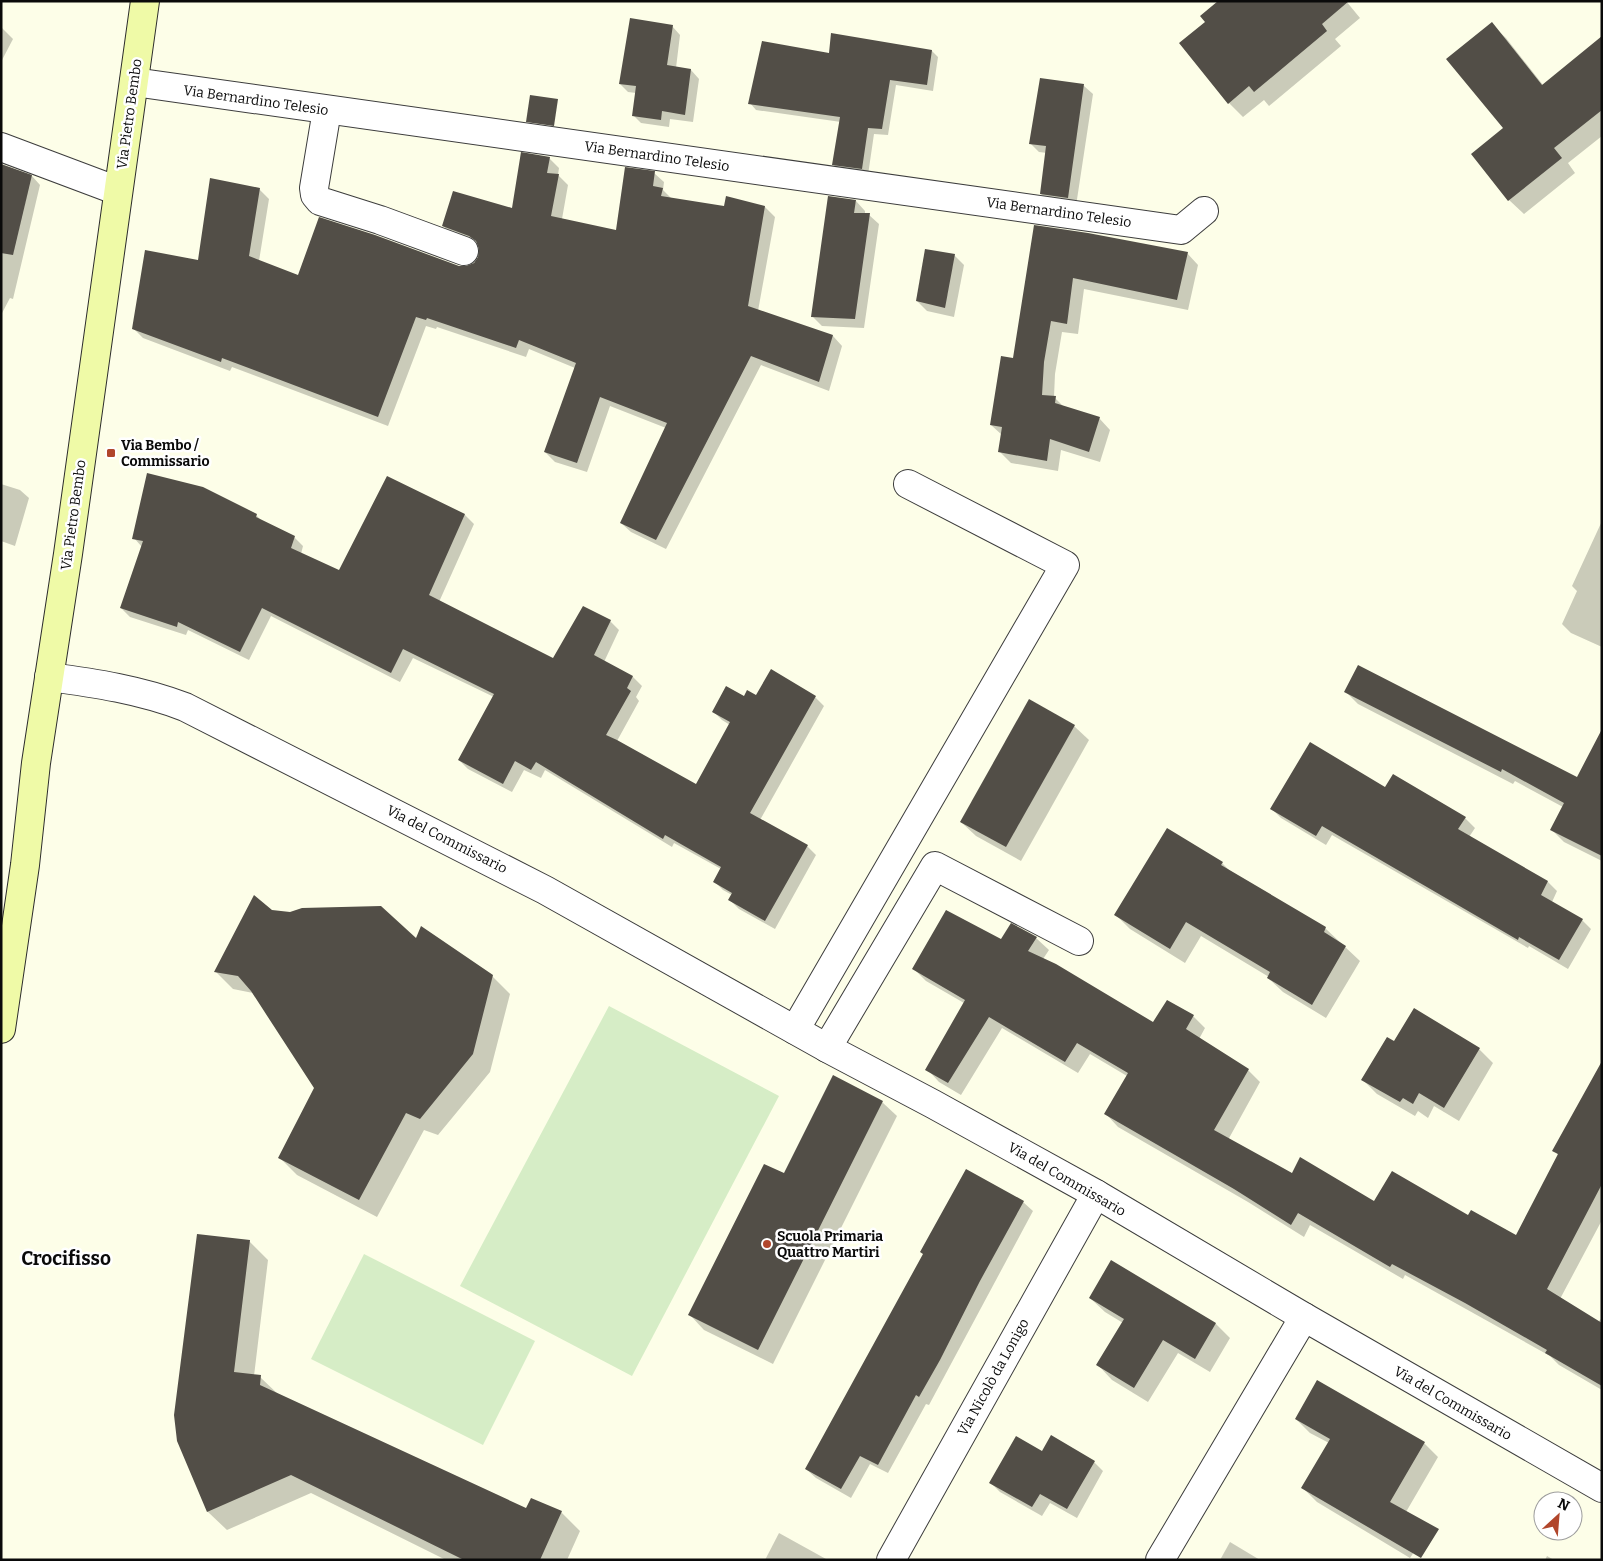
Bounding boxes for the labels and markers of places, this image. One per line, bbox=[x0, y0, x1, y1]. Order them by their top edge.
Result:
place label: Via Bembo / Commissario bbox=[121, 437, 209, 470]
marker: Via Bembo / Commissario bbox=[105, 447, 117, 459]
place label: Scuola Primaria Quattro Martiri bbox=[777, 1228, 883, 1261]
marker: Scuola Primaria Quattro Martiri bbox=[761, 1238, 773, 1250]

